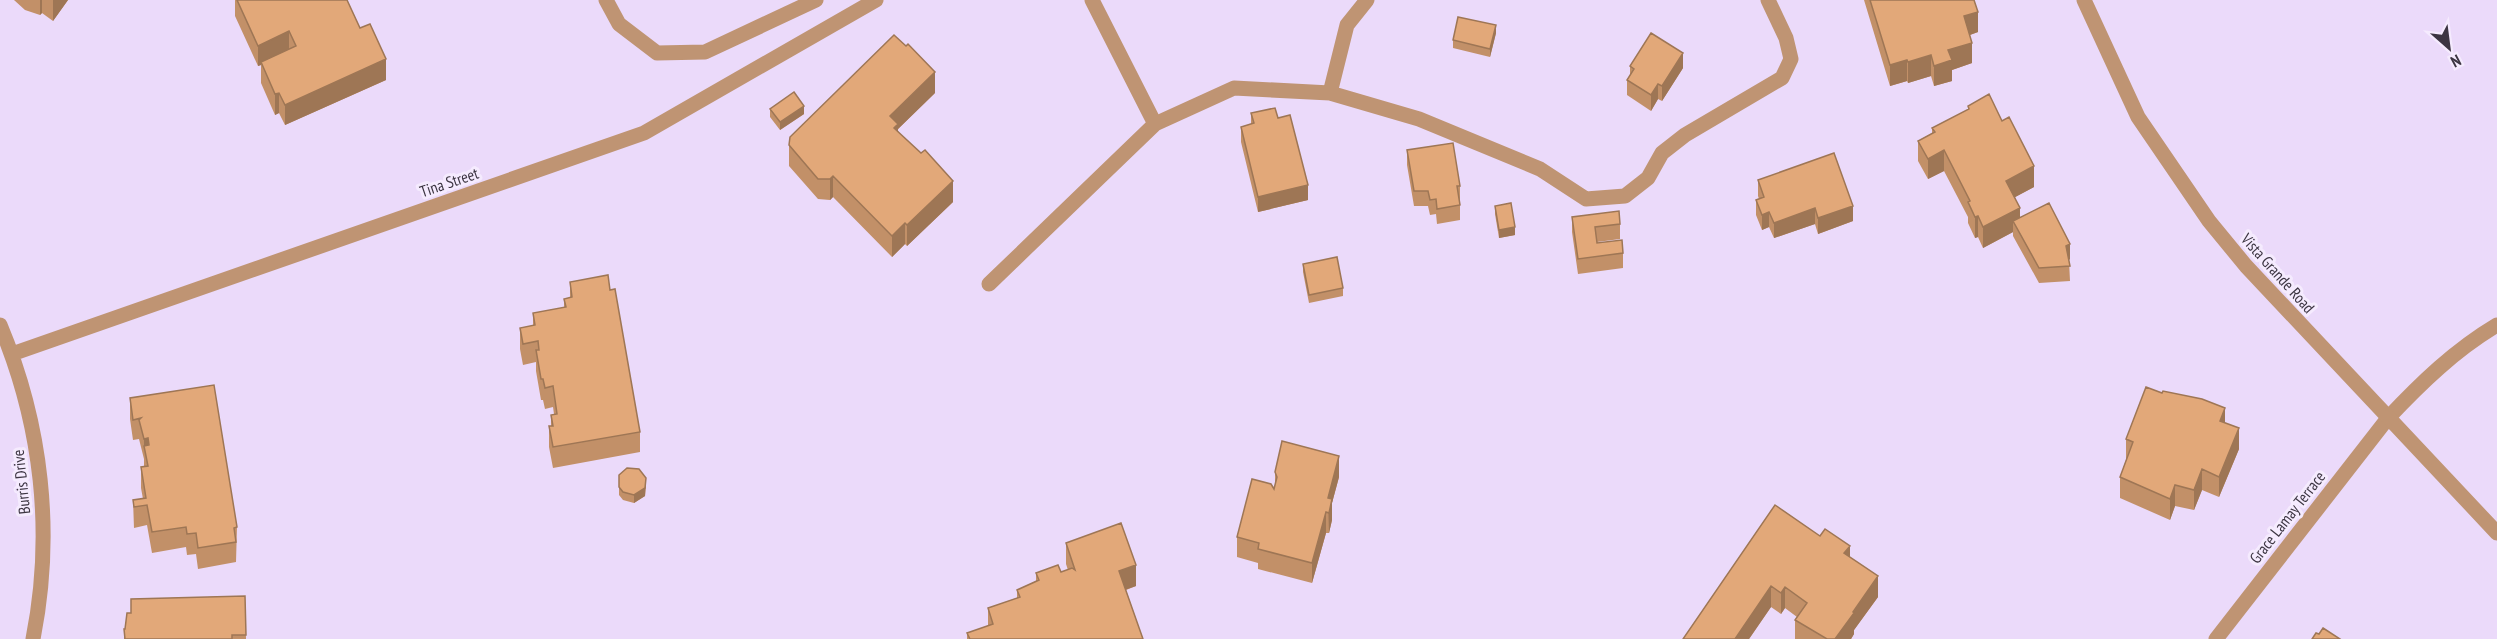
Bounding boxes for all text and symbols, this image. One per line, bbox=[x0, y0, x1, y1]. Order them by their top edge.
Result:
north arrow bbox=[2419, 18, 2479, 78]
text: N bbox=[2448, 50, 2465, 72]
street label: Tina Street bbox=[417, 162, 481, 201]
street label: Vista Grande Road bbox=[2236, 228, 2319, 317]
street label: Burris Drive bbox=[8, 449, 34, 515]
street label: Grace Lamay Terrace bbox=[2245, 467, 2329, 567]

